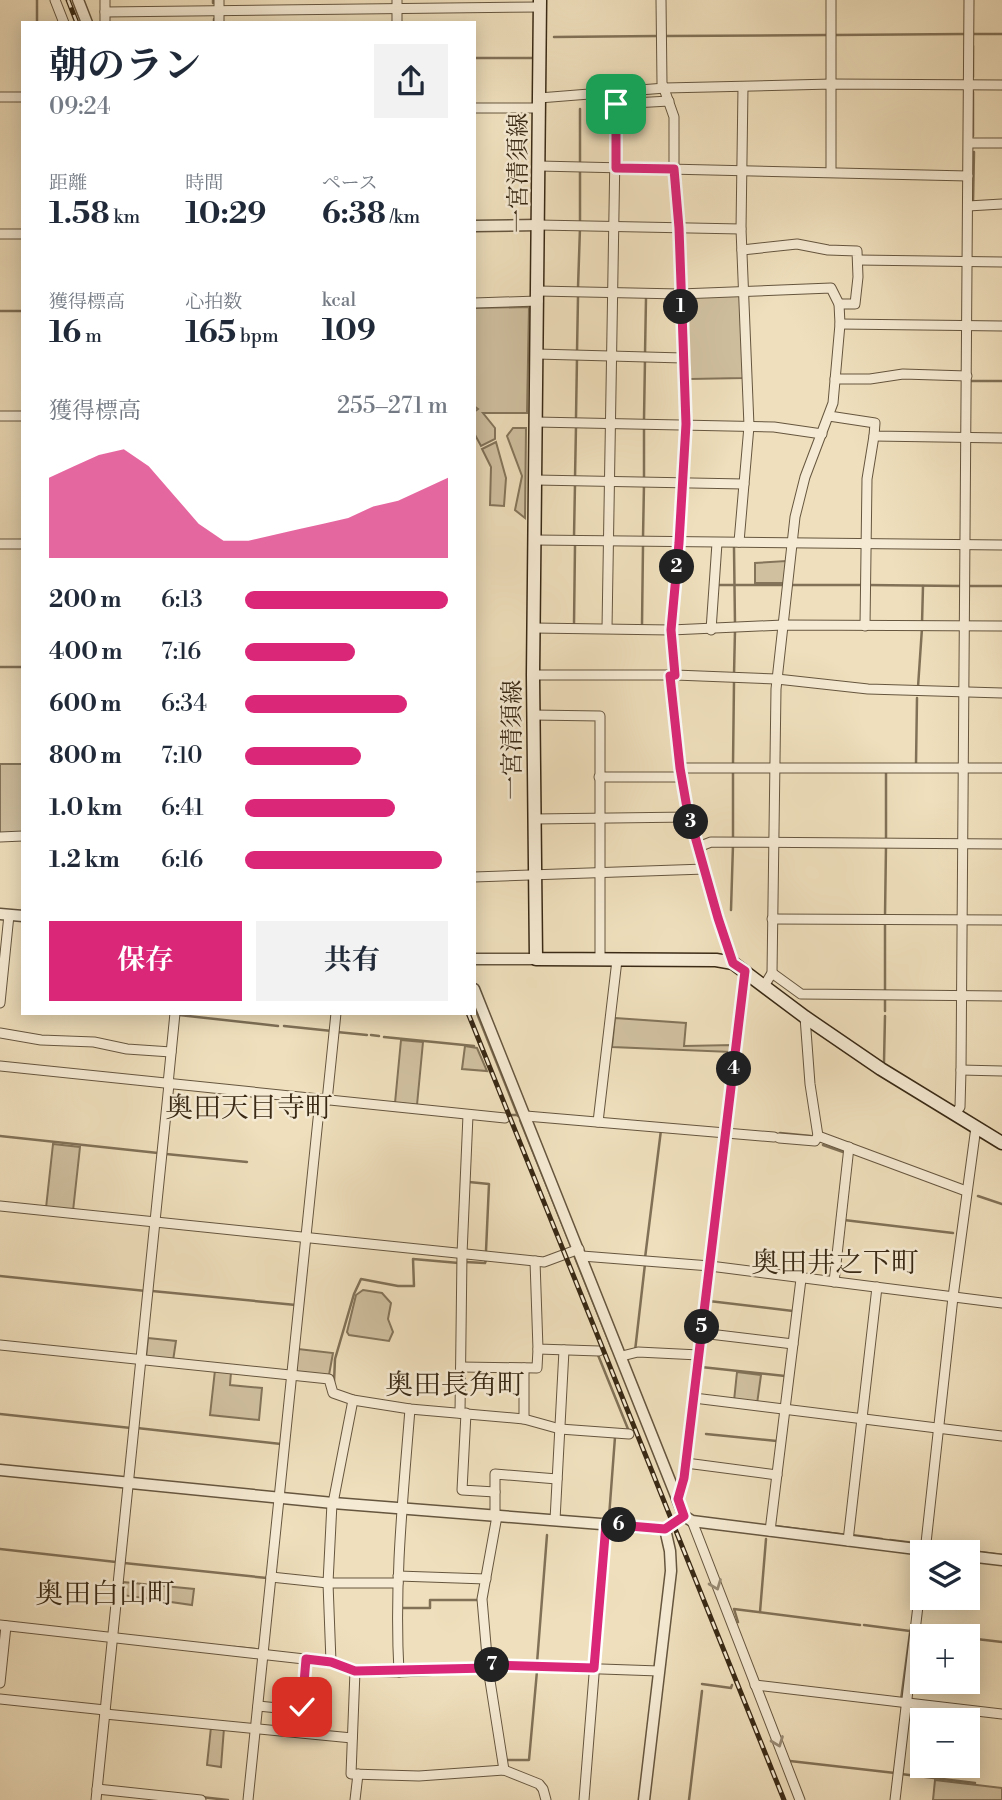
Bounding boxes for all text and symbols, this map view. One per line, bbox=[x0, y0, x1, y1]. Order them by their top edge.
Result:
text: 朝のラン bbox=[49, 43, 201, 90]
button: share bbox=[374, 44, 448, 118]
pin bbox=[586, 74, 646, 134]
icon: arrive bbox=[597, 85, 635, 123]
text: 09:24 bbox=[49, 93, 110, 121]
street label: 一宮清須線 bbox=[504, 113, 534, 233]
text: 距離 bbox=[49, 171, 87, 195]
text: 時間 bbox=[185, 171, 223, 195]
text: ペース bbox=[322, 171, 378, 195]
text: 1.58 bbox=[49, 195, 110, 233]
text: 10:29 bbox=[185, 195, 266, 233]
text: 6:38 bbox=[322, 195, 386, 233]
text: km bbox=[110, 205, 140, 229]
text: /km bbox=[386, 205, 420, 229]
text: kcal bbox=[322, 288, 356, 312]
text: 獲得標高 bbox=[49, 290, 125, 314]
text: 心拍数 bbox=[185, 290, 242, 314]
pin: 1 bbox=[664, 290, 698, 324]
text: 1 bbox=[676, 294, 685, 318]
text: 109 bbox=[322, 312, 376, 350]
text: 16 bbox=[49, 314, 81, 352]
text: 165 bbox=[185, 314, 236, 352]
text: m bbox=[81, 324, 102, 348]
text: bpm bbox=[236, 324, 279, 348]
text: 255–271 m bbox=[337, 392, 448, 420]
text: 獲得標高 bbox=[49, 397, 141, 425]
pin: 2 bbox=[660, 550, 694, 584]
text: 2 bbox=[671, 554, 682, 578]
text: 200 m bbox=[49, 586, 121, 614]
text: 6:13 bbox=[161, 586, 203, 614]
text: 400 m bbox=[49, 638, 122, 666]
text: 7:16 bbox=[161, 638, 201, 666]
street label: 一宮清須線 bbox=[498, 680, 528, 800]
text: 600 m bbox=[49, 690, 122, 718]
text: 6:34 bbox=[161, 690, 207, 718]
text: 800 m bbox=[49, 742, 122, 770]
text: 7:10 bbox=[161, 742, 203, 770]
text: 1.0 km bbox=[49, 794, 122, 822]
text: 6:41 bbox=[161, 794, 204, 822]
pin: 3 bbox=[674, 804, 708, 840]
text: 3 bbox=[685, 809, 696, 833]
text: 1.2 km bbox=[49, 846, 120, 874]
text: 6:16 bbox=[161, 846, 203, 874]
button: 保存 bbox=[49, 921, 242, 1001]
button: 共有 bbox=[256, 921, 448, 1001]
pin: 4 bbox=[716, 1052, 752, 1086]
text: 4 bbox=[727, 1056, 740, 1080]
district label: 奥田天目寺町 bbox=[165, 1091, 333, 1126]
district label: 奥田井之下町 bbox=[751, 1246, 919, 1281]
pin: 5 bbox=[684, 1310, 720, 1344]
text: 5 bbox=[696, 1314, 707, 1338]
district label: 奥田長角町 bbox=[385, 1368, 525, 1403]
pin: 6 bbox=[602, 1508, 636, 1542]
text: 6 bbox=[613, 1512, 624, 1536]
map controls bbox=[910, 1540, 980, 1778]
button: layers bbox=[910, 1540, 980, 1610]
district label: 奥田白山町 bbox=[35, 1577, 175, 1612]
one-way arrow bbox=[708, 1578, 722, 1590]
button: + bbox=[910, 1624, 980, 1694]
pin: 7 bbox=[475, 1648, 510, 1682]
text: 7 bbox=[486, 1652, 497, 1676]
pin bbox=[272, 1677, 332, 1737]
icon: check bbox=[283, 1688, 321, 1726]
button: − bbox=[910, 1708, 980, 1778]
one-way arrow bbox=[769, 1736, 783, 1748]

